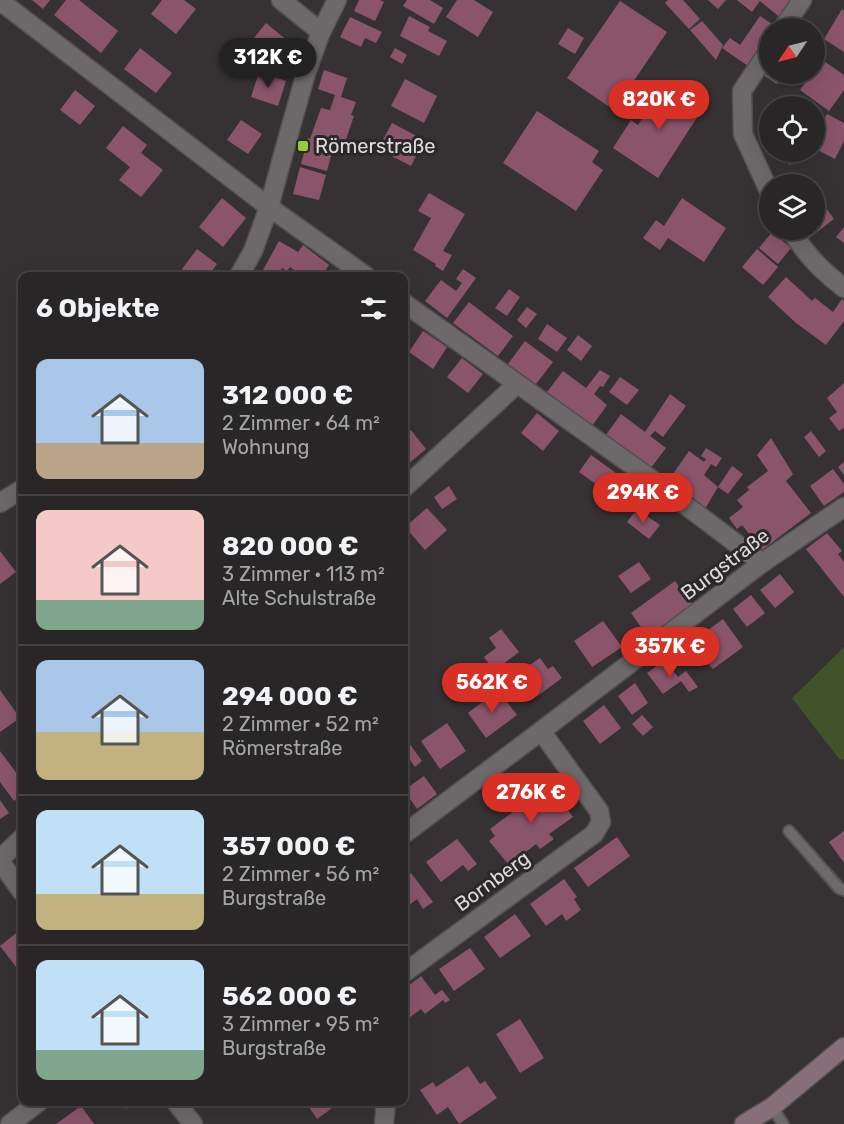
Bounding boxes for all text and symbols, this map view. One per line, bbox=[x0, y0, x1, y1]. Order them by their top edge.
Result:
north arrow bbox=[759, 18, 825, 84]
map controls bbox=[759, 18, 825, 240]
pin: 312K € bbox=[219, 38, 317, 89]
text: 312K € bbox=[234, 45, 302, 69]
pin: 820K € bbox=[610, 80, 708, 131]
text: 820K € bbox=[622, 87, 696, 111]
button: locate bbox=[759, 96, 825, 162]
place label: Römerstraße bbox=[315, 134, 436, 158]
marker: Römerstraße bbox=[296, 139, 310, 153]
button: layers bbox=[759, 174, 825, 240]
icon: filters bbox=[357, 292, 390, 325]
text: 6 Objekte bbox=[36, 293, 160, 324]
text: 312 000 € bbox=[222, 380, 353, 411]
icon: home bbox=[84, 383, 156, 455]
text: 2 Zimmer · 64 m² bbox=[222, 411, 380, 435]
text: Wohnung bbox=[222, 435, 309, 459]
pin: 294K € bbox=[594, 473, 692, 524]
text: 294K € bbox=[607, 480, 679, 504]
street label: Burgstraße bbox=[676, 523, 774, 605]
text: 820 000 € bbox=[222, 531, 359, 562]
icon: home bbox=[84, 534, 156, 606]
text: 3 Zimmer · 113 m² bbox=[222, 562, 385, 586]
text: Alte Schulstraße bbox=[222, 586, 376, 610]
pin: 357K € bbox=[621, 627, 719, 678]
text: 357K € bbox=[635, 634, 705, 658]
pin: 562K € bbox=[443, 663, 541, 714]
text: 562K € bbox=[456, 670, 528, 694]
text: 294 000 € bbox=[222, 681, 358, 712]
icon: home bbox=[84, 684, 156, 756]
text: 2 Zimmer · 52 m² bbox=[222, 712, 379, 736]
text: Römerstraße bbox=[222, 736, 343, 760]
pin: 276K € bbox=[482, 773, 580, 824]
text: 276K € bbox=[496, 780, 566, 804]
text: 357 000 € bbox=[222, 831, 355, 862]
icon: home bbox=[84, 834, 156, 906]
street label: Bornberg bbox=[450, 846, 534, 916]
text: 2 Zimmer · 56 m² bbox=[222, 862, 379, 886]
text: Burgstraße bbox=[222, 886, 326, 910]
text: 562 000 € bbox=[222, 981, 357, 1012]
icon: home bbox=[84, 984, 156, 1056]
text: 3 Zimmer · 95 m² bbox=[222, 1012, 379, 1036]
text: Burgstraße bbox=[222, 1036, 326, 1060]

